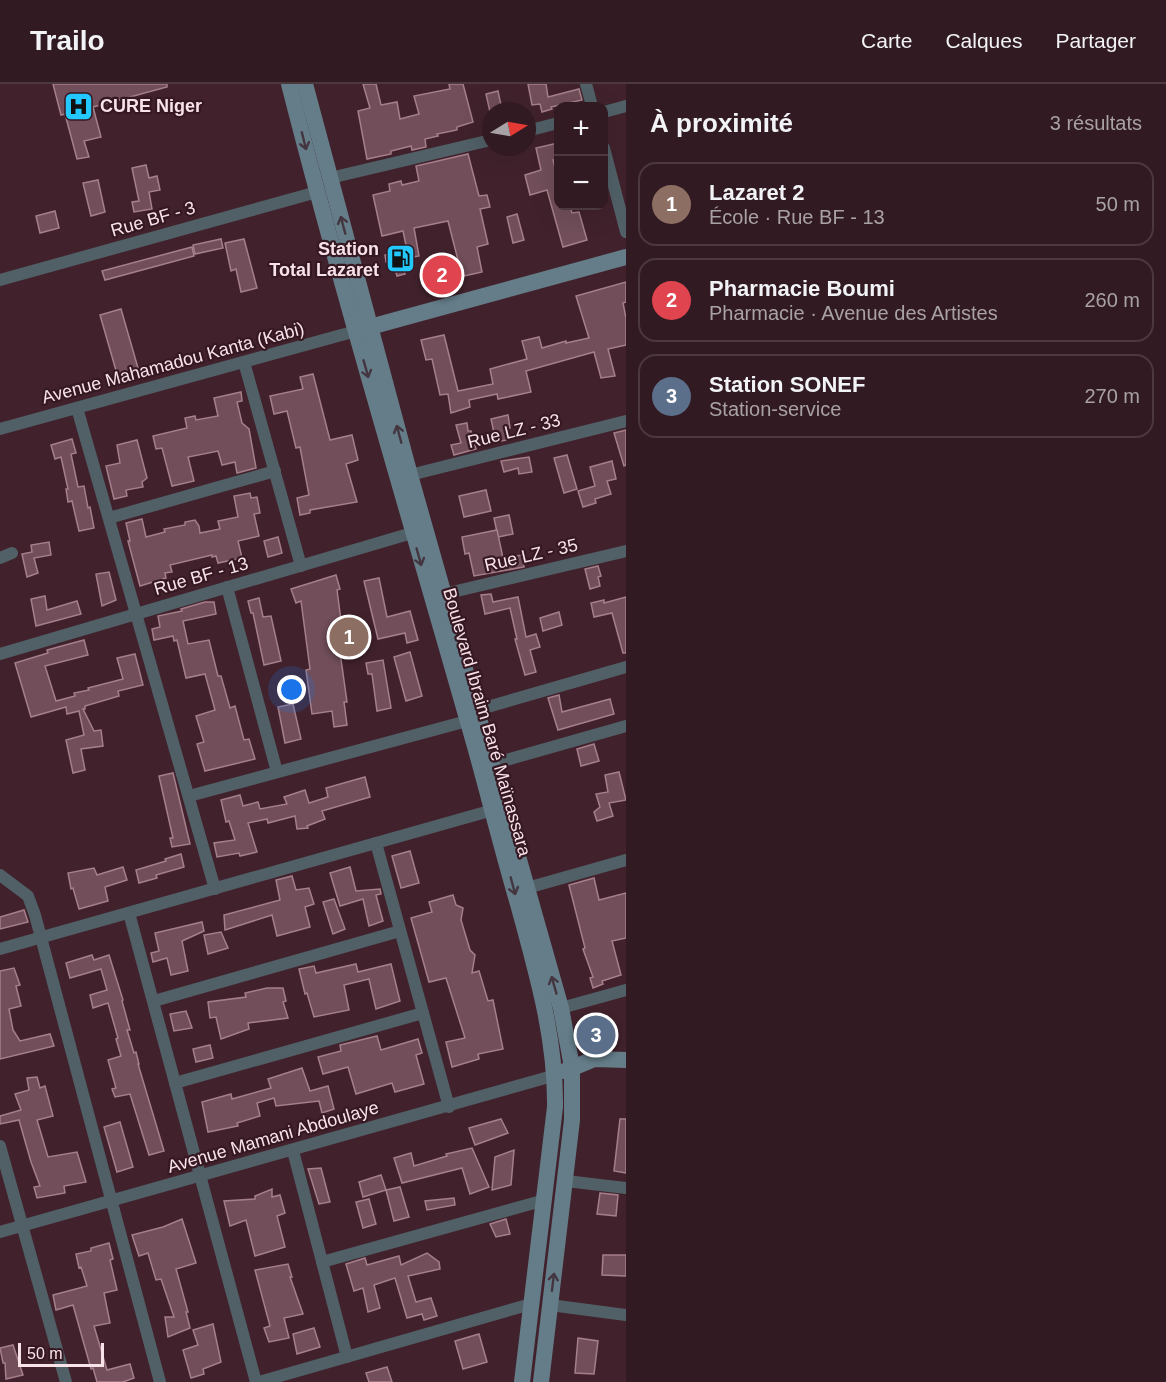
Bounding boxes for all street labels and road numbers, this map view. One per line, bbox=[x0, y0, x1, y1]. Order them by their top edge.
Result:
street label: Rue BF - 3 bbox=[108, 197, 198, 241]
street label: Avenue Mahamadou Kanta (Kabi) bbox=[40, 318, 306, 408]
street label: Rue LZ - 33 bbox=[465, 410, 563, 452]
street label: Rue LZ - 35 bbox=[482, 535, 580, 575]
street label: Rue BF - 13 bbox=[152, 553, 250, 599]
street label: Boulevard Ibraim Baré Maïnassara bbox=[439, 586, 535, 859]
street label: Avenue Mamani Abdoulaye bbox=[165, 1097, 381, 1177]

